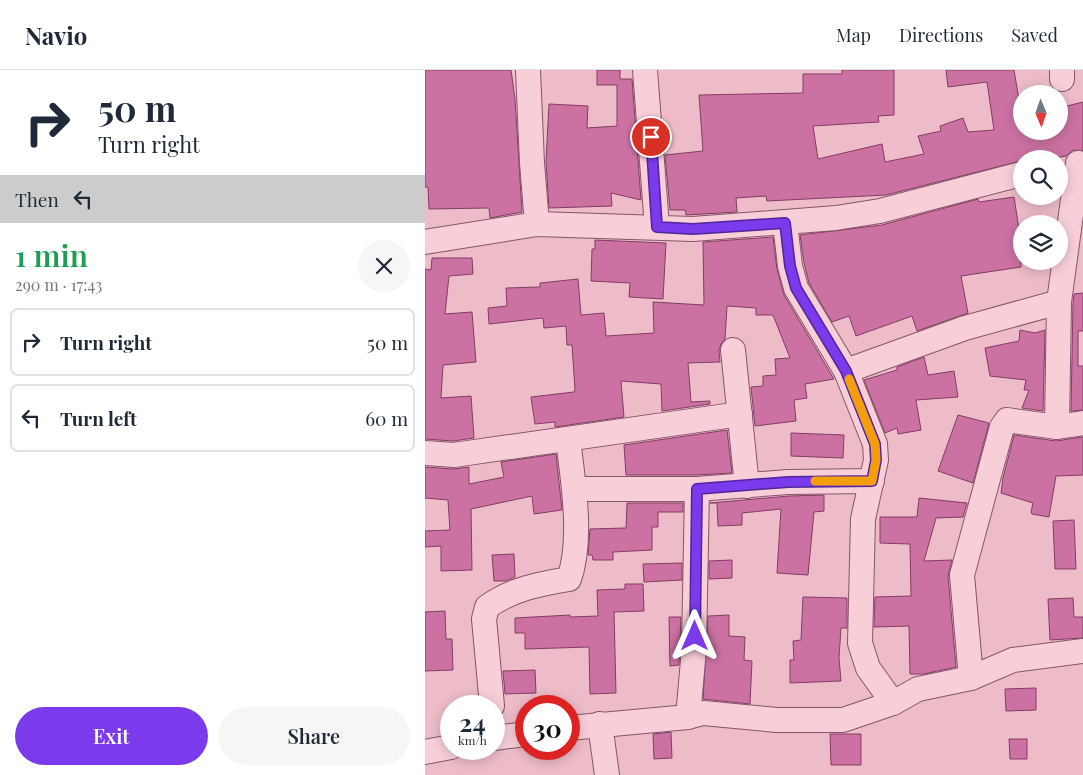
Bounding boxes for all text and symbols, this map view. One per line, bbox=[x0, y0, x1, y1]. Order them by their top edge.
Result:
text: Navio bbox=[25, 19, 87, 51]
text: Map bbox=[836, 23, 871, 47]
text: Directions bbox=[899, 23, 983, 47]
text: Saved bbox=[1011, 23, 1058, 47]
text: 50 m bbox=[98, 84, 176, 131]
north arrow bbox=[1013, 85, 1067, 140]
map controls bbox=[1013, 85, 1068, 270]
icon: right bbox=[15, 90, 80, 155]
pin bbox=[630, 116, 672, 158]
icon: arrive bbox=[637, 123, 665, 151]
text: Turn right bbox=[98, 129, 200, 159]
button: search bbox=[1013, 150, 1068, 205]
icon: left bbox=[69, 185, 97, 213]
text: Then bbox=[15, 186, 59, 212]
button: layers bbox=[1013, 215, 1068, 270]
text: 1 min bbox=[15, 235, 88, 275]
button: close bbox=[358, 240, 410, 292]
text: 290 m · 17:43 bbox=[15, 274, 102, 295]
icon: right bbox=[17, 328, 45, 356]
text: Turn right bbox=[60, 329, 152, 355]
text: 50 m bbox=[367, 329, 408, 355]
icon: left bbox=[17, 404, 45, 432]
text: Turn left bbox=[60, 405, 137, 431]
text: 60 m bbox=[365, 405, 408, 431]
position arrow bbox=[668, 609, 720, 661]
speed limit sign: 30 bbox=[515, 695, 580, 760]
text: 24 bbox=[459, 705, 486, 738]
button: Exit bbox=[15, 707, 208, 765]
button: Share bbox=[218, 707, 410, 765]
text: km/h bbox=[458, 732, 487, 748]

